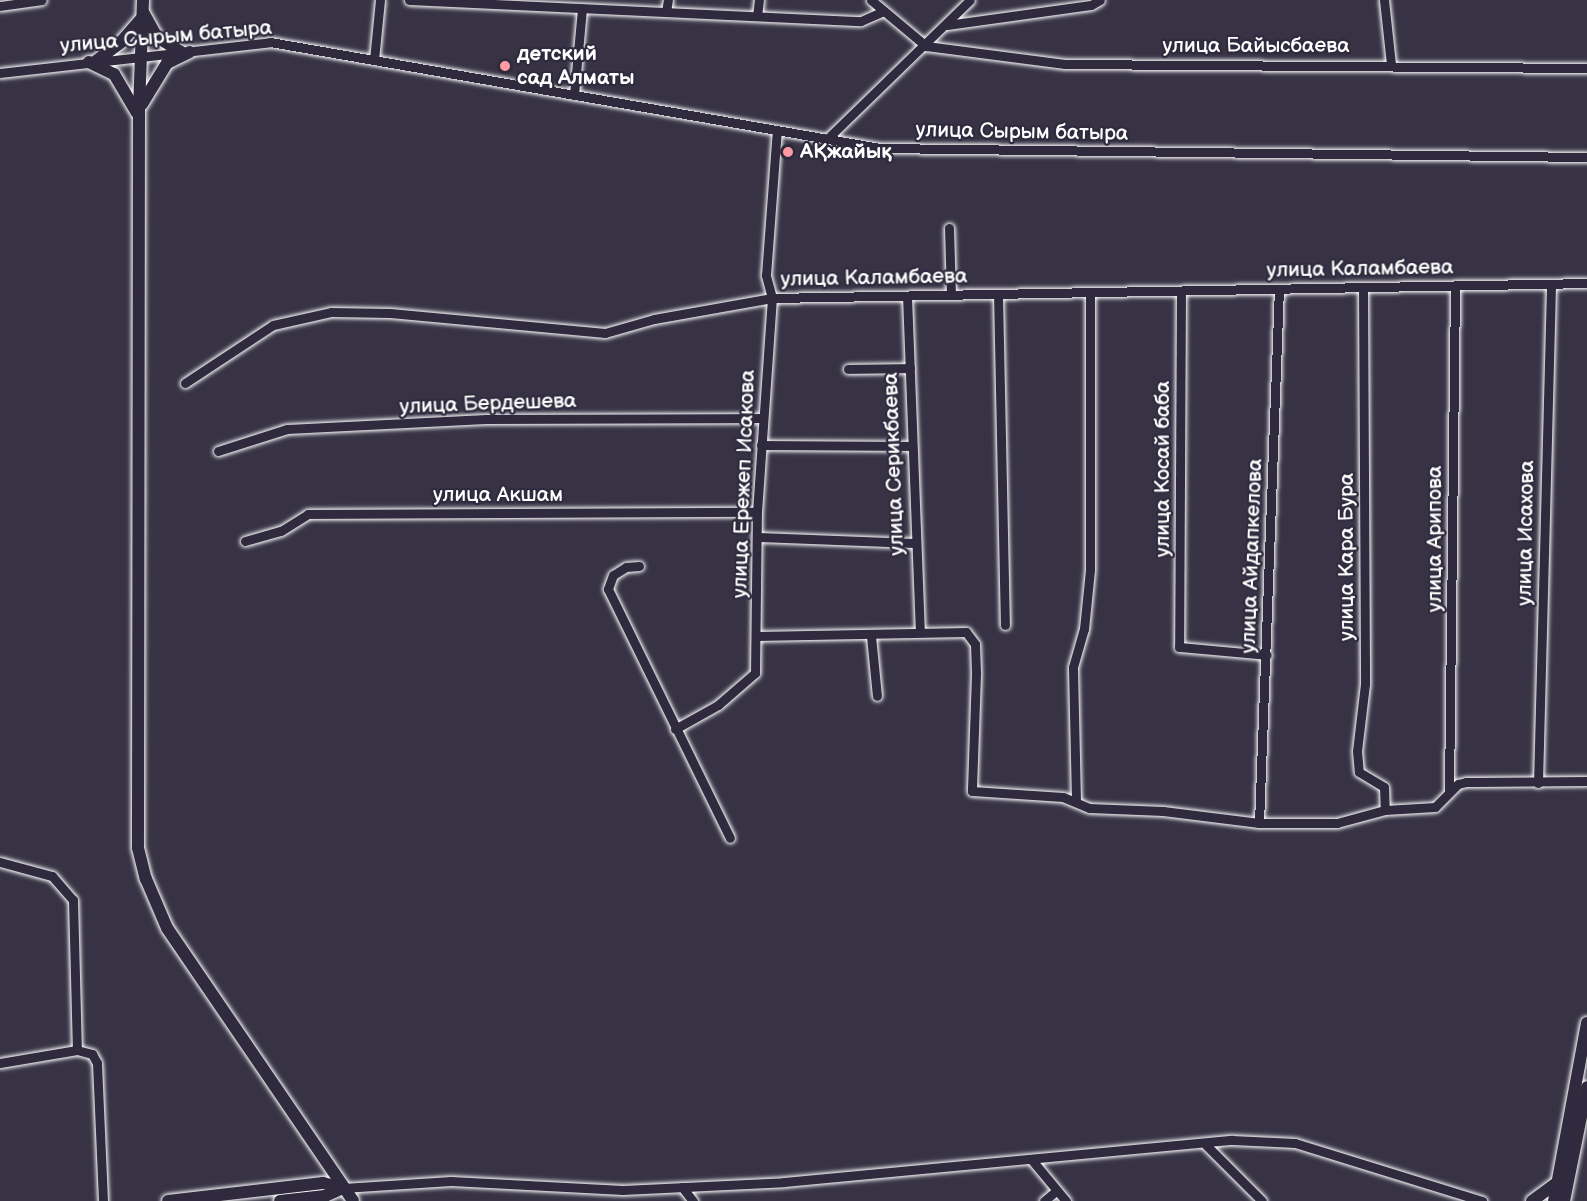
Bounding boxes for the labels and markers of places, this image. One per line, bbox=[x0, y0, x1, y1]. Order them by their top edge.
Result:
place label: детский сад Алматы bbox=[517, 41, 635, 91]
marker: детский сад Алматы bbox=[498, 59, 512, 73]
place label: АҚжайық bbox=[800, 139, 892, 165]
marker: АҚжайық bbox=[781, 145, 795, 159]

